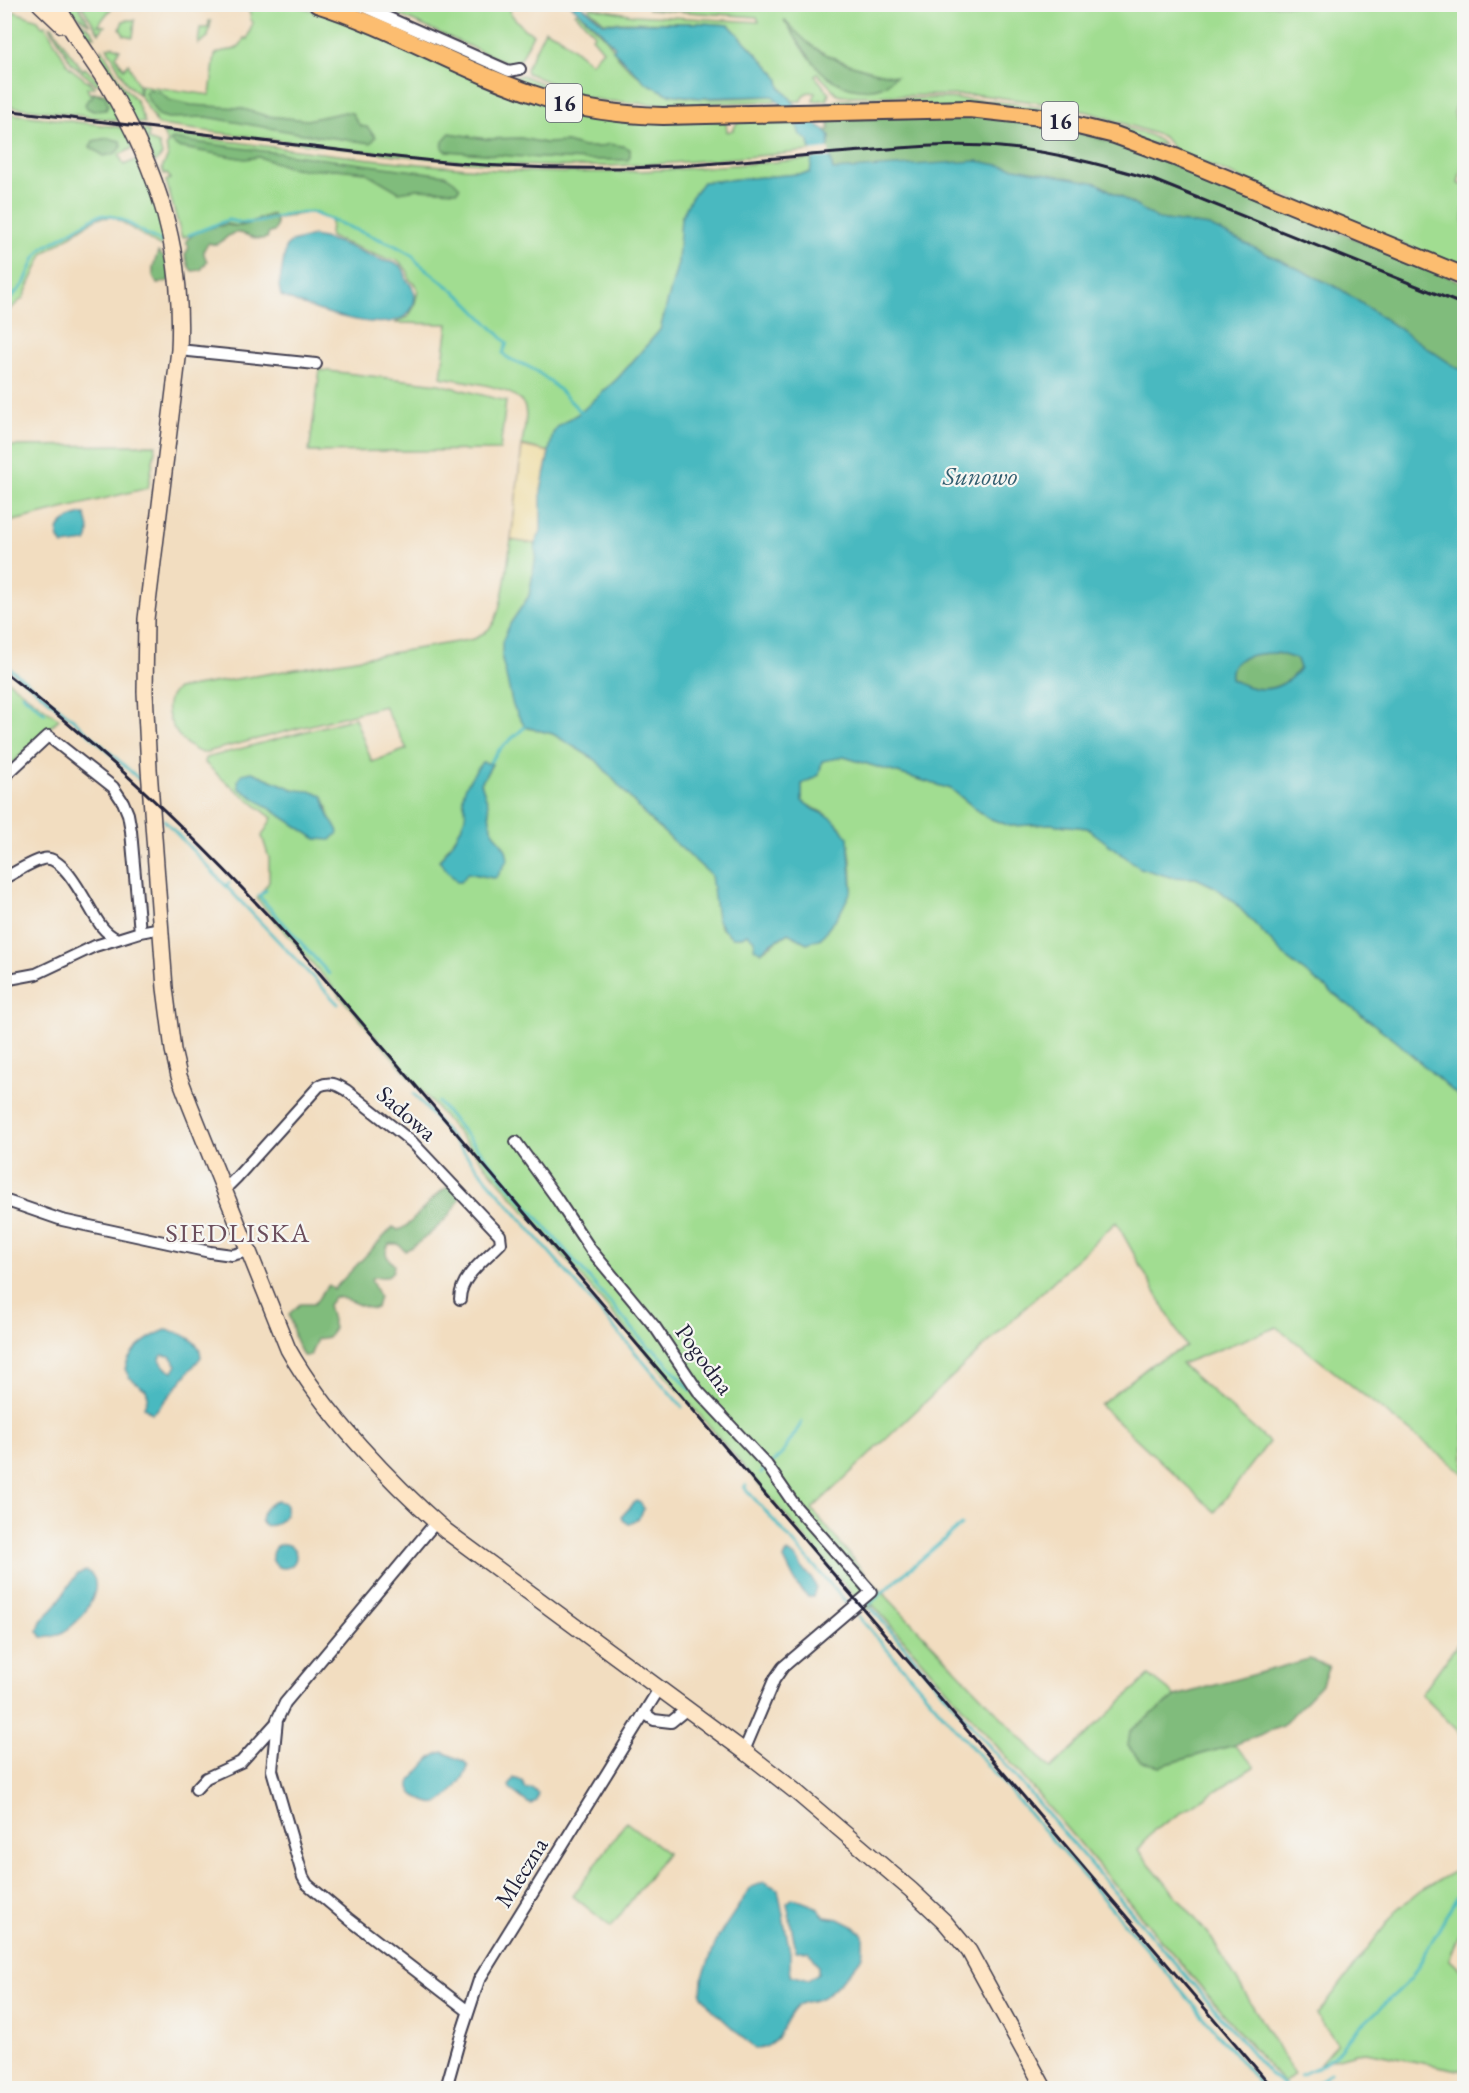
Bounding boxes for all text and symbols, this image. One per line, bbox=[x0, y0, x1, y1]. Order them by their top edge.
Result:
road number: 16 bbox=[546, 84, 582, 122]
road number: 16 bbox=[1042, 102, 1078, 140]
water label: Sunowo bbox=[942, 459, 1017, 493]
street label: Sadowa bbox=[370, 1078, 444, 1148]
district label: SIEDLISKA bbox=[165, 1215, 311, 1250]
street label: Pogodna bbox=[669, 1317, 741, 1401]
street label: Mleczna bbox=[487, 1831, 555, 1913]

